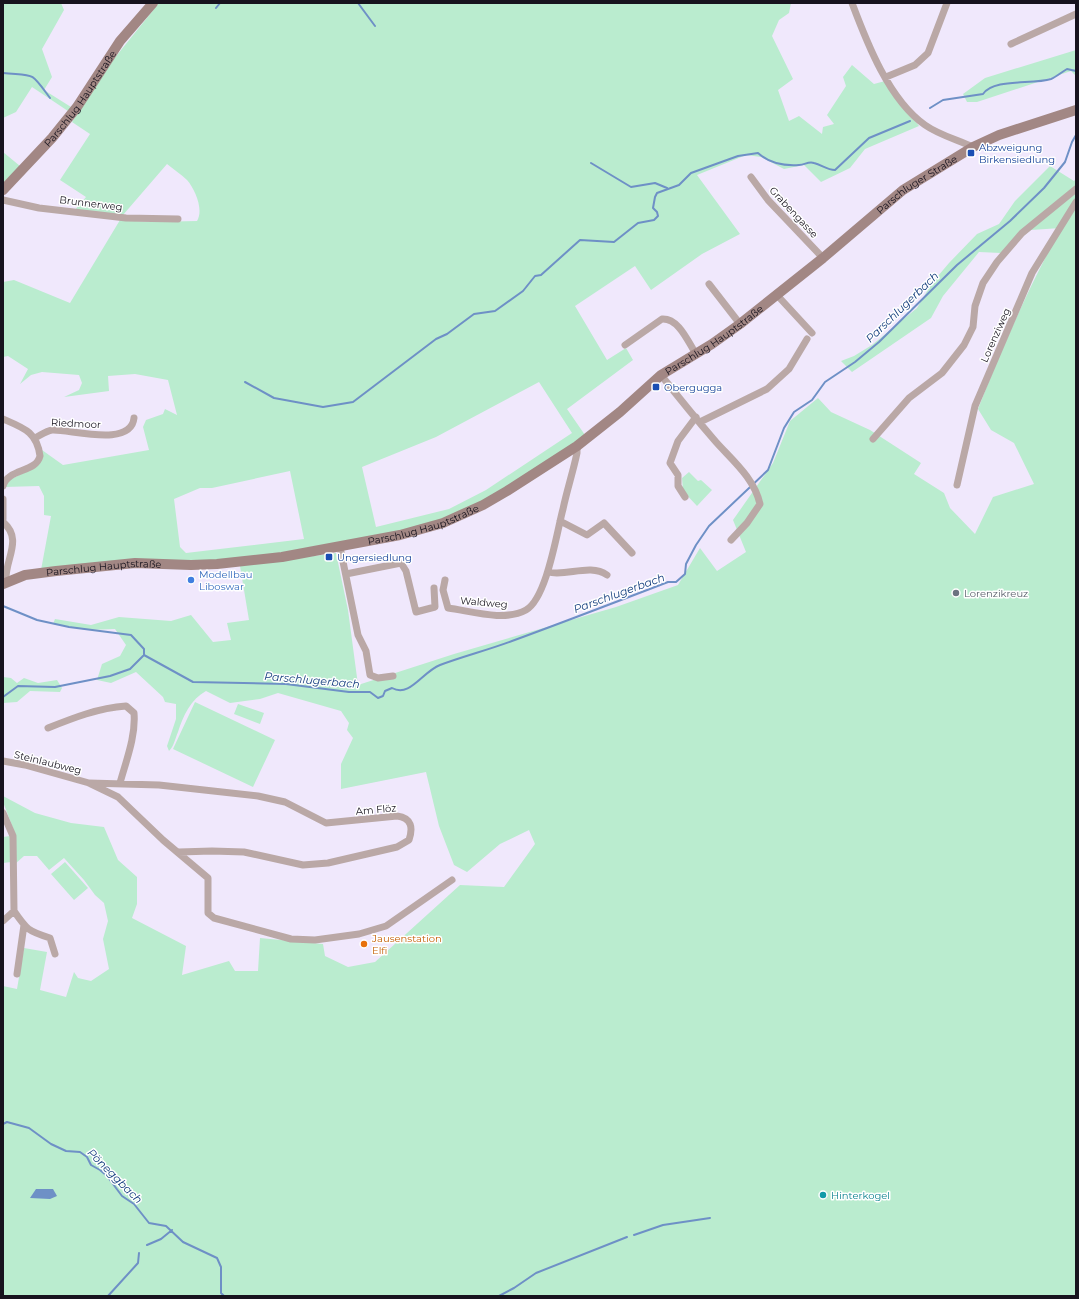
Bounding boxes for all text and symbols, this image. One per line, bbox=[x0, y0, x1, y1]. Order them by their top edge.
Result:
street label: Parschlug Hauptstraße bbox=[41, 48, 119, 150]
place label: Abzweigung Birkensiedlung bbox=[979, 141, 1055, 166]
marker: Abzweigung Birkensiedlung bbox=[966, 148, 976, 158]
street label: Parschluger Straße bbox=[874, 152, 960, 217]
street label: Grabengasse bbox=[767, 184, 821, 241]
street label: Brunnerweg bbox=[59, 193, 123, 214]
water label: Parschlugerbach bbox=[863, 269, 941, 345]
street label: Parschlug Hauptstraße bbox=[663, 302, 766, 378]
street label: Lorenziweg bbox=[978, 306, 1013, 364]
place label: Obergugga bbox=[664, 381, 722, 394]
marker: Obergugga bbox=[651, 382, 661, 392]
street label: Riedmoor bbox=[51, 416, 101, 431]
street label: Parschlug Hauptstraße bbox=[367, 502, 481, 548]
place label: Ungersiedlung bbox=[337, 551, 412, 564]
marker: Ungersiedlung bbox=[324, 552, 334, 562]
street label: Parschlug Hauptstraße bbox=[45, 557, 162, 579]
place label: Modellbau Liboswar bbox=[199, 568, 252, 593]
water label: Parschlugerbach bbox=[572, 570, 666, 616]
marker: Modellbau Liboswar bbox=[186, 575, 196, 585]
place label: Lorenzikreuz bbox=[964, 587, 1028, 600]
marker: Lorenzikreuz bbox=[951, 588, 961, 598]
street label: Waldweg bbox=[460, 594, 508, 611]
water label: Parschlugerbach bbox=[264, 669, 360, 691]
street label: Steinlaubweg bbox=[13, 748, 83, 777]
street label: Am Flöz bbox=[355, 801, 397, 818]
place label: Jausenstation Elfi bbox=[371, 932, 442, 957]
marker: Jausenstation Elfi bbox=[359, 939, 369, 949]
water label: Pöneggbach bbox=[85, 1146, 145, 1206]
place label: Hinterkogel bbox=[831, 1189, 890, 1202]
marker: Hinterkogel bbox=[818, 1190, 828, 1200]

